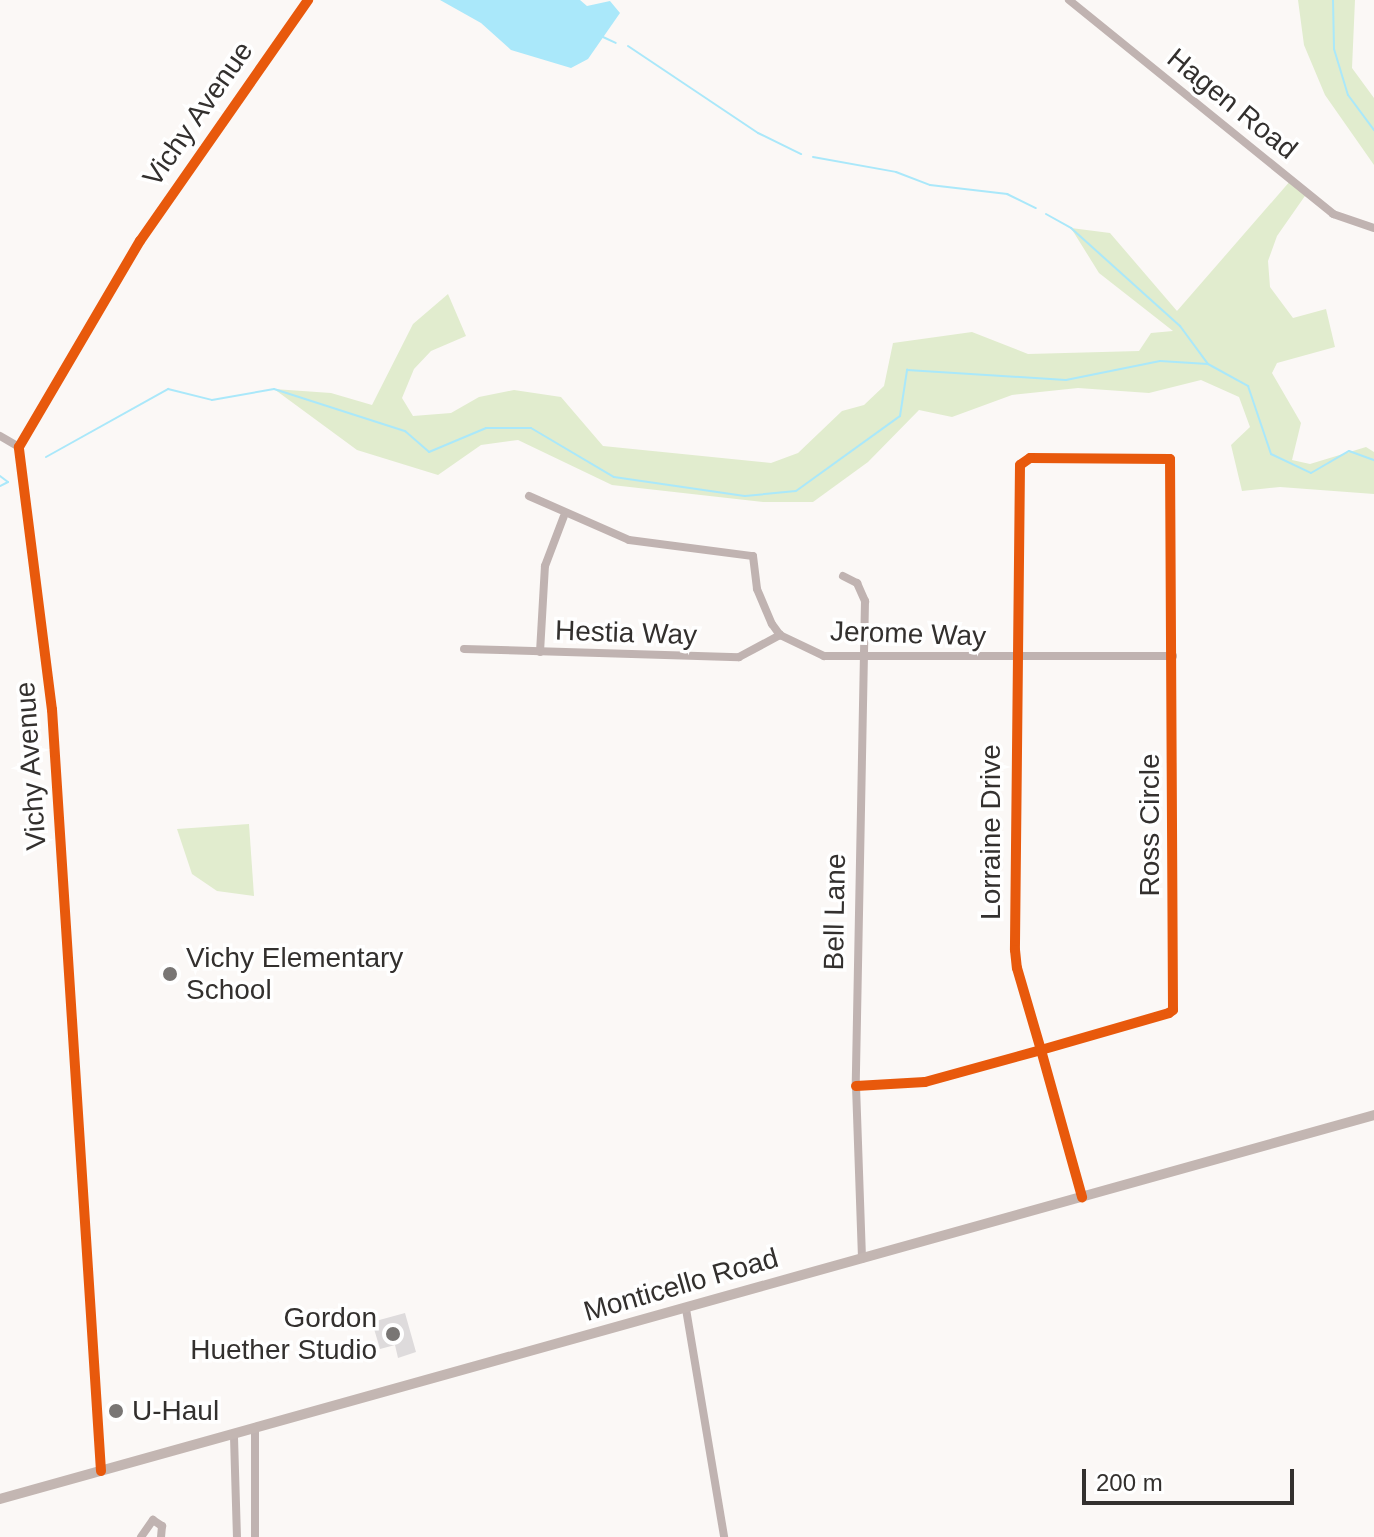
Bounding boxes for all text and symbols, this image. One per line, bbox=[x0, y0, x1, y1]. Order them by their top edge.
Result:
street label: Vichy Avenue bbox=[135, 35, 261, 193]
street label: Hagen Road bbox=[1160, 41, 1304, 167]
street label: Hestia Way bbox=[554, 614, 698, 652]
street label: Jerome Way bbox=[829, 614, 987, 654]
street label: Vichy Avenue bbox=[8, 680, 54, 852]
street label: Lorraine Drive bbox=[974, 744, 1008, 920]
street label: Ross Circle bbox=[1133, 753, 1167, 897]
street label: Bell Lane bbox=[817, 853, 853, 971]
place label: Vichy Elementary School bbox=[186, 941, 403, 1007]
marker: Vichy Elementary School bbox=[161, 965, 179, 983]
street label: Monticello Road bbox=[580, 1241, 782, 1329]
place label: Gordon Huether Studio bbox=[190, 1301, 377, 1367]
marker: Gordon Huether Studio bbox=[384, 1325, 402, 1343]
place label: U-Haul bbox=[132, 1394, 219, 1428]
marker: U-Haul bbox=[107, 1402, 125, 1420]
scale bar bbox=[1086, 1453, 1298, 1503]
text: 200 m bbox=[1096, 1469, 1163, 1496]

